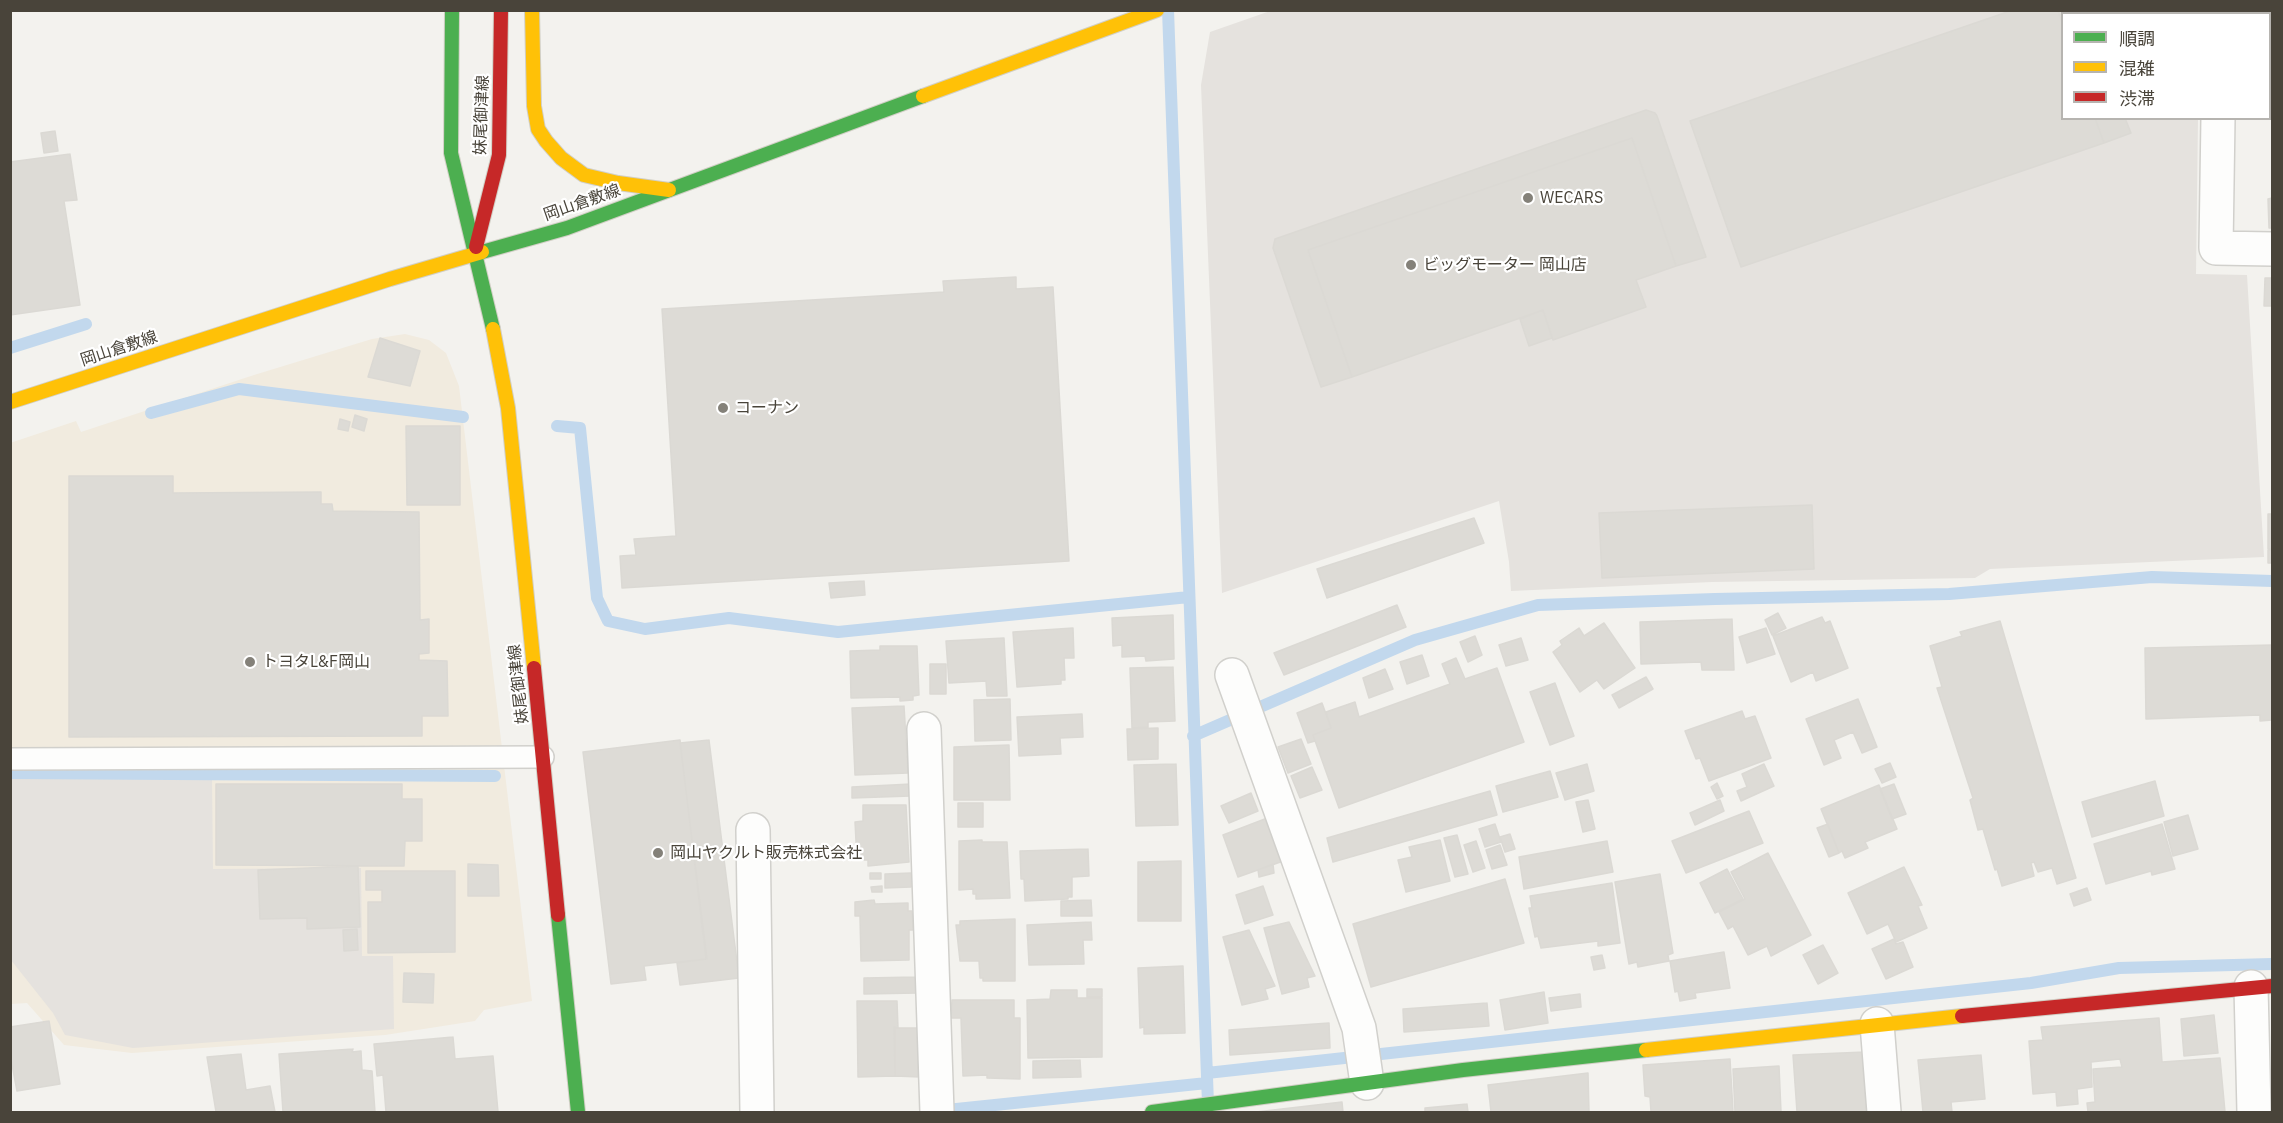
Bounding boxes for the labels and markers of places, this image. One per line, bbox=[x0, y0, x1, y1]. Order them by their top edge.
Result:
place label: WECARS bbox=[1540, 188, 1603, 208]
marker: WECARS bbox=[1521, 191, 1535, 205]
place label: ビッグモーター 岡山店 bbox=[1423, 255, 1587, 275]
marker: ビッグモーター 岡山店 bbox=[1404, 258, 1418, 272]
place label: コーナン bbox=[735, 398, 799, 418]
marker: コーナン bbox=[716, 401, 730, 415]
place label: トヨタL&F岡山 bbox=[262, 652, 370, 672]
marker: トヨタL&F岡山 bbox=[243, 655, 257, 669]
place label: 岡山ヤクルト販売株式会社 bbox=[670, 843, 862, 863]
marker: 岡山ヤクルト販売株式会社 bbox=[651, 846, 665, 860]

